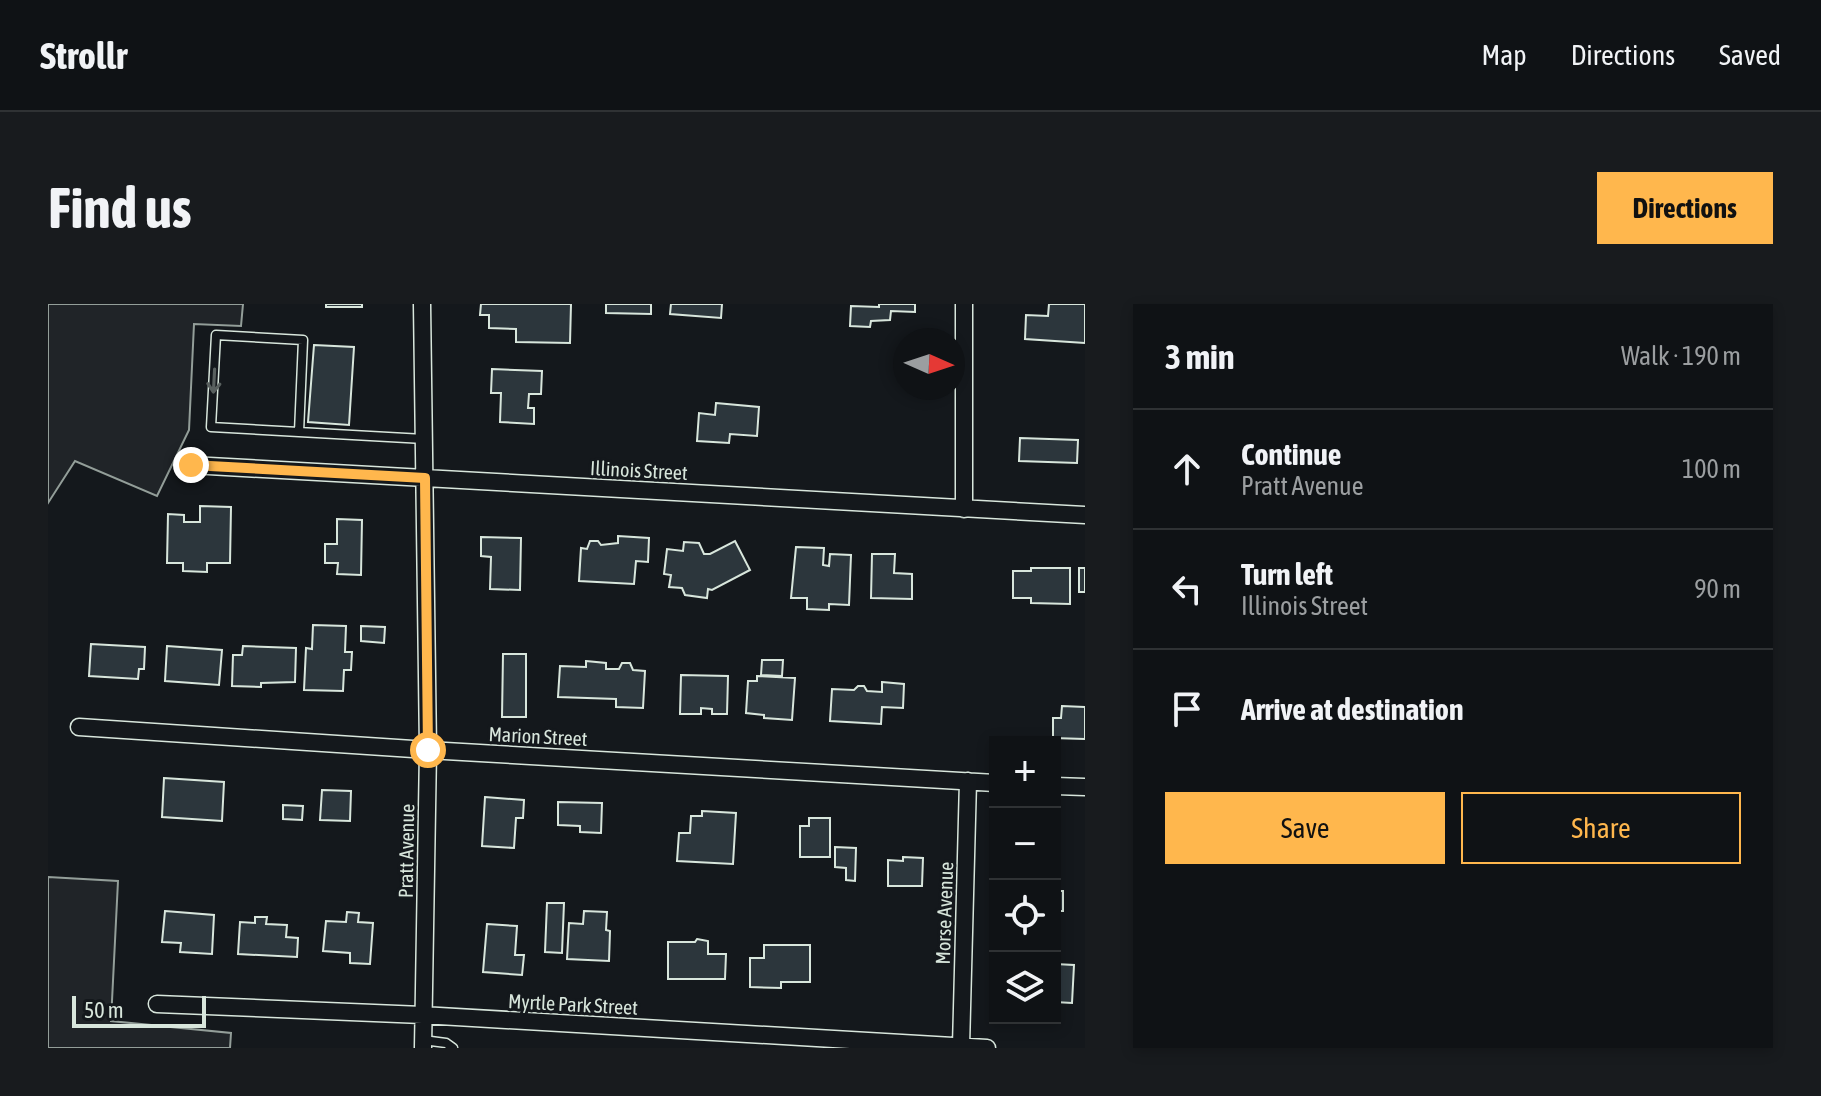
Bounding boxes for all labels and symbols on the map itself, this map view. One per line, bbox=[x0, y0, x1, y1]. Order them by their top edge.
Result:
north arrow bbox=[893, 328, 965, 400]
one-way arrow bbox=[206, 367, 221, 394]
route end bbox=[173, 447, 209, 483]
street label: Illinois Street bbox=[590, 456, 689, 484]
street label: Marion Street bbox=[488, 722, 588, 750]
route start bbox=[410, 732, 446, 768]
street label: Pratt Avenue bbox=[394, 804, 418, 898]
street label: Morse Avenue bbox=[931, 861, 957, 965]
street label: Myrtle Park Street bbox=[507, 989, 639, 1019]
scale bar bbox=[72, 992, 206, 1028]

